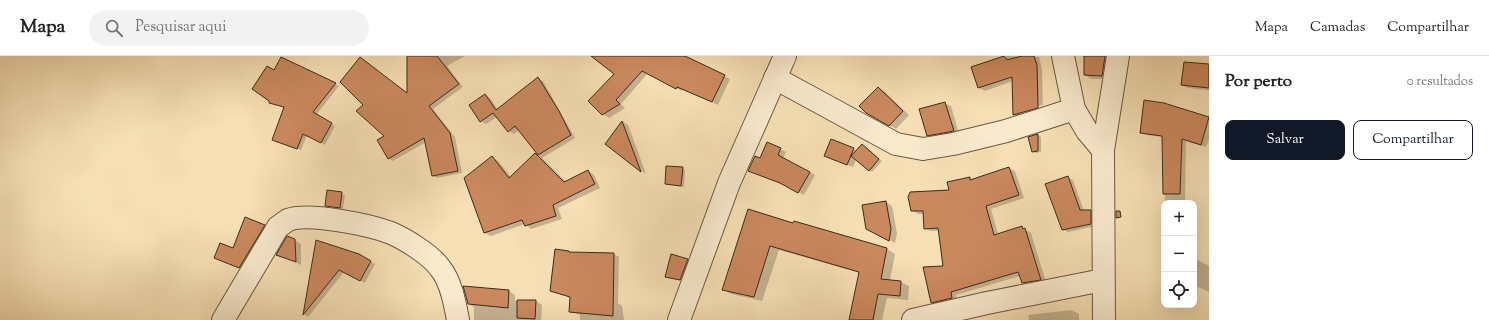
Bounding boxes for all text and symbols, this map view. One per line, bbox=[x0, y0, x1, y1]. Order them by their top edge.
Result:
search box bbox=[89, 10, 369, 46]
text: Mapa bbox=[20, 14, 65, 41]
icon: search bbox=[103, 17, 125, 39]
text: Pesquisar aqui bbox=[135, 17, 226, 38]
text: Mapa bbox=[1255, 18, 1288, 38]
text: Camadas bbox=[1310, 18, 1365, 38]
text: Compartilhar bbox=[1387, 18, 1469, 38]
text: Por perto bbox=[1225, 70, 1292, 94]
text: 0 resultados bbox=[1407, 73, 1473, 91]
button: Salvar bbox=[1225, 120, 1345, 160]
button: Compartilhar bbox=[1353, 120, 1473, 160]
map controls bbox=[1161, 200, 1197, 308]
button: + bbox=[1161, 200, 1197, 236]
button: − bbox=[1161, 236, 1197, 272]
button: locate bbox=[1161, 272, 1197, 308]

